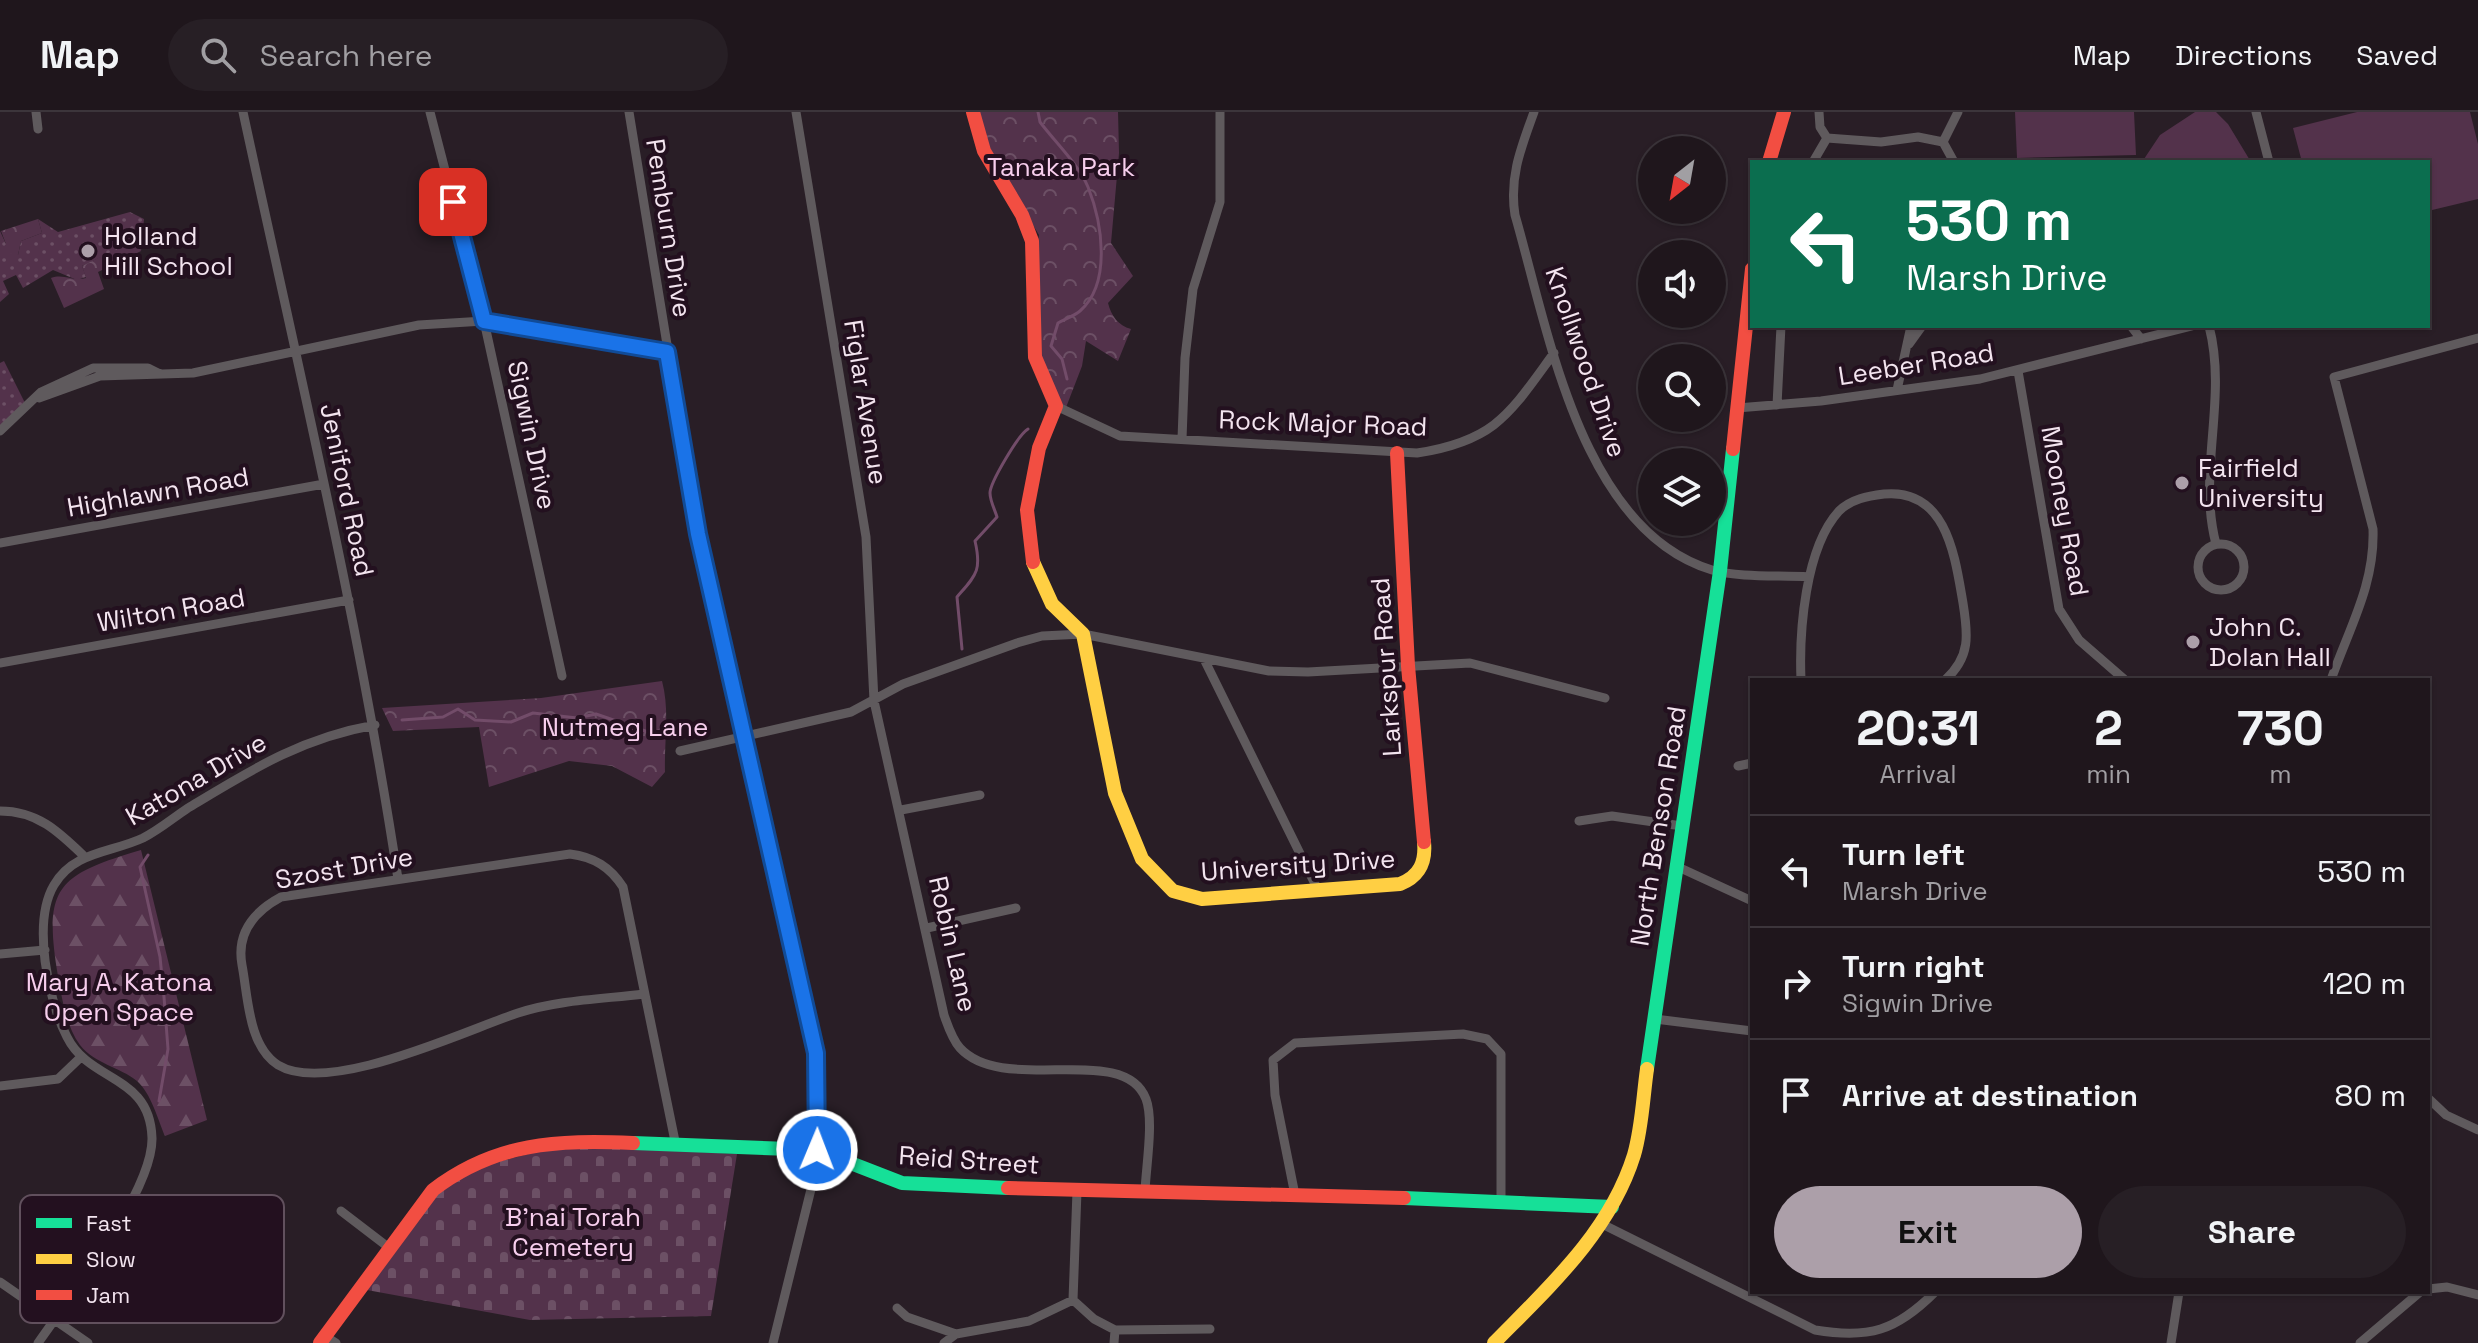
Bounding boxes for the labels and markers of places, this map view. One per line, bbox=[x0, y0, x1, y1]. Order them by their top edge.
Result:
pin bbox=[419, 168, 487, 236]
place label: Holland Hill School bbox=[104, 219, 233, 283]
marker: Holland Hill School bbox=[79, 242, 97, 260]
place label: Fairfield University bbox=[2198, 451, 2324, 515]
marker: Fairfield University bbox=[2173, 474, 2191, 492]
place label: John C. Dolan Hall bbox=[2209, 610, 2331, 674]
marker: John C. Dolan Hall bbox=[2184, 633, 2202, 651]

